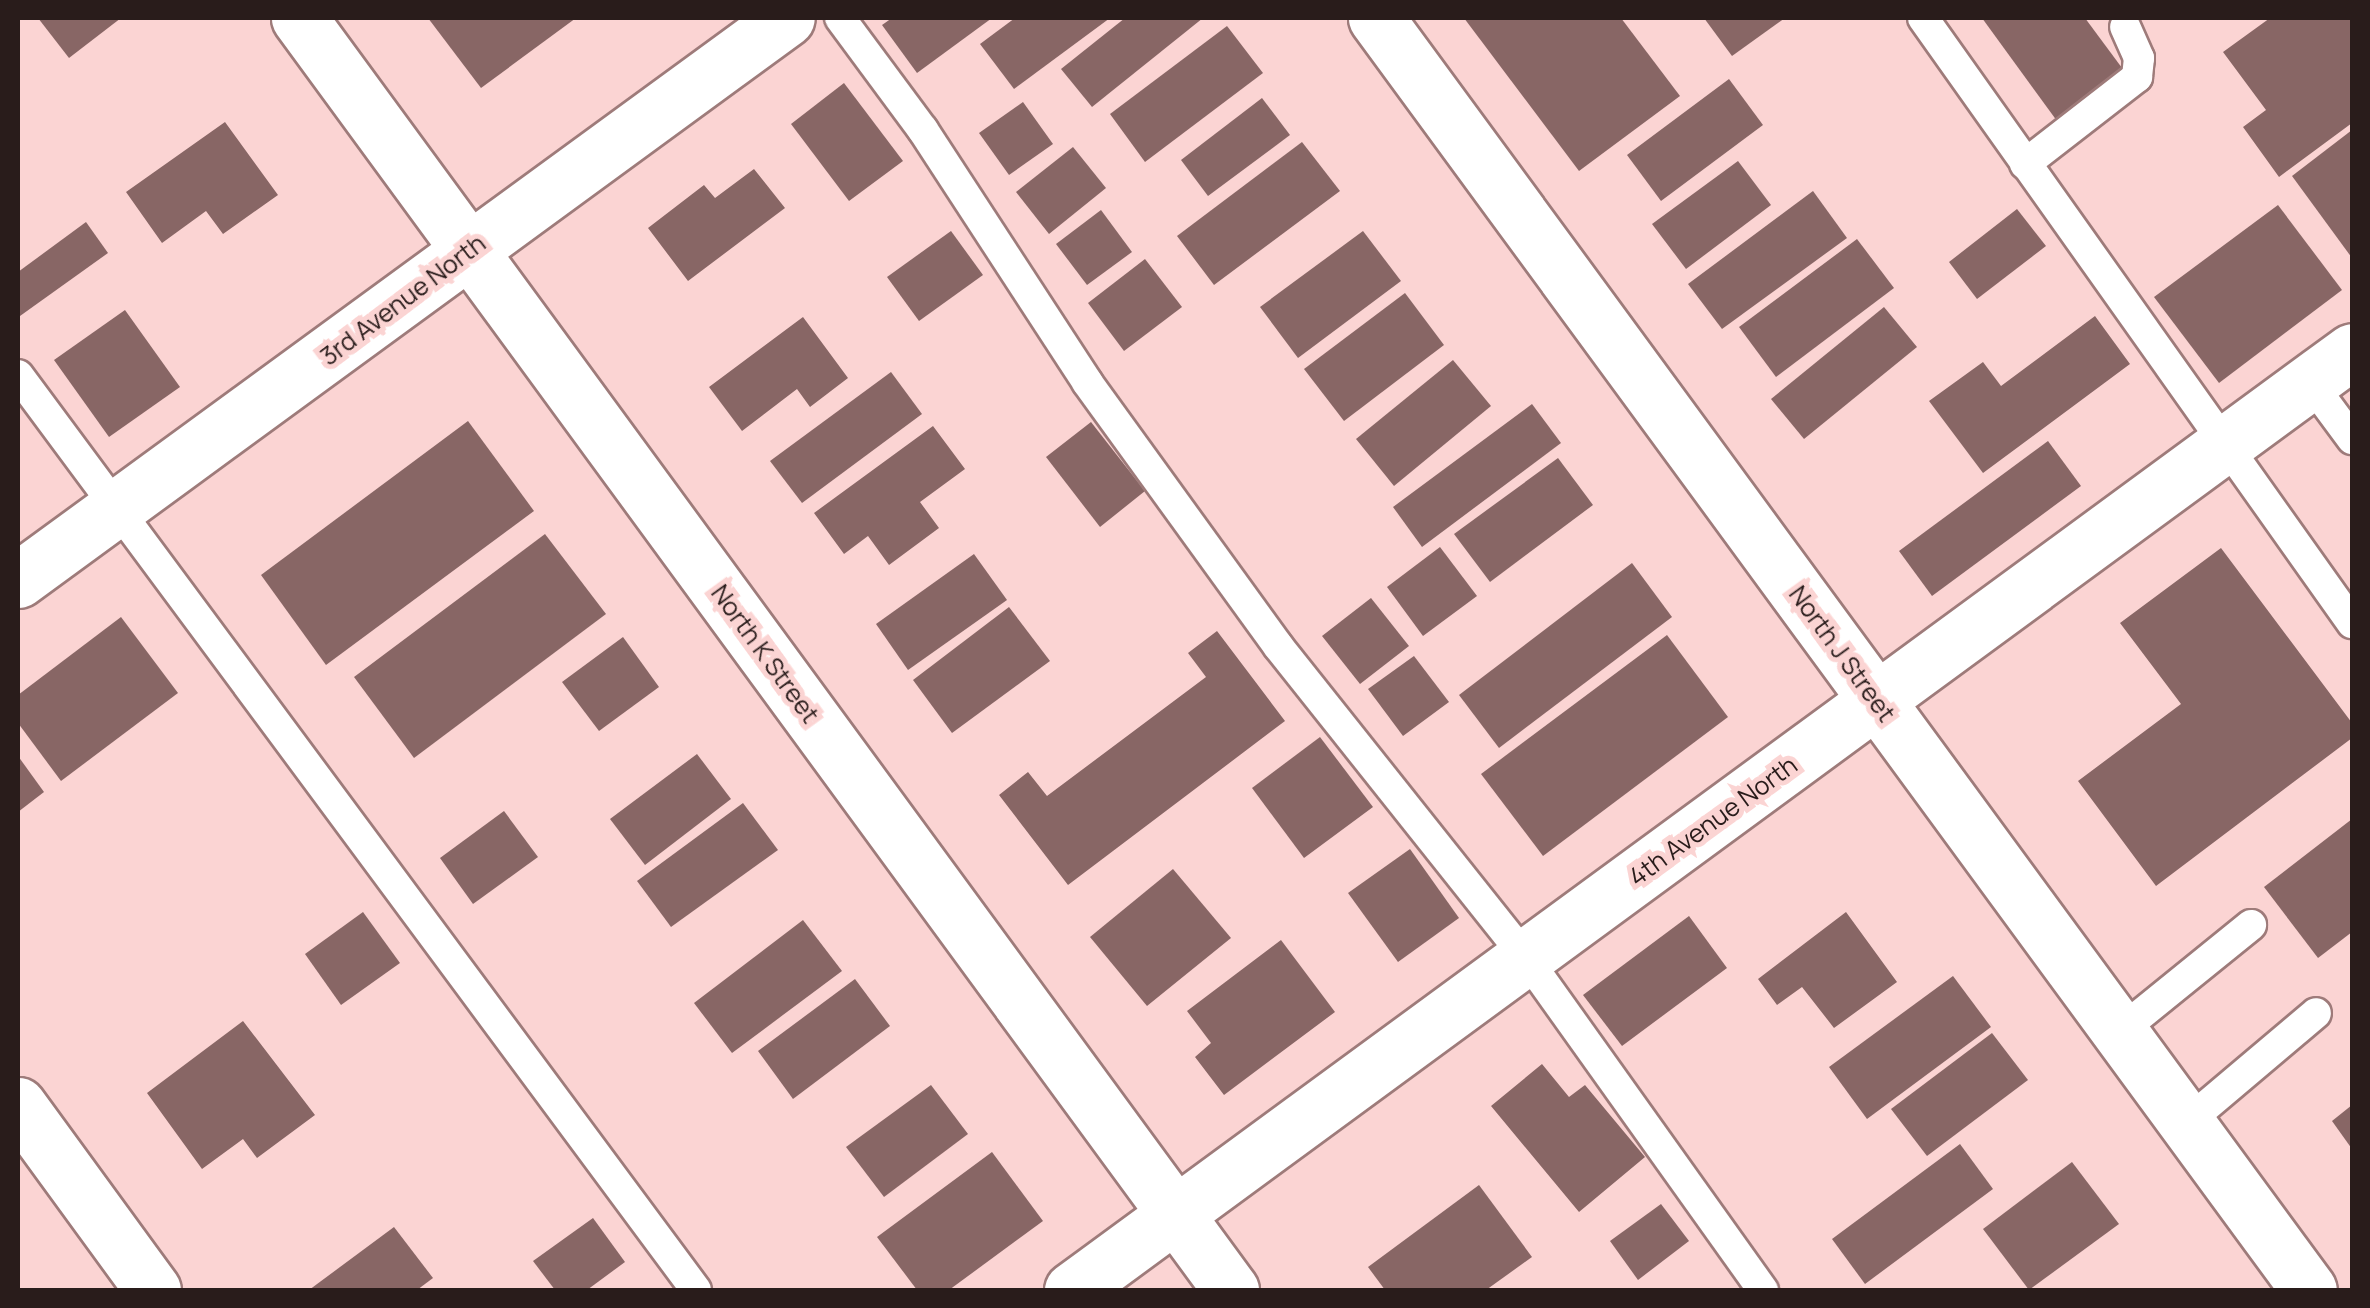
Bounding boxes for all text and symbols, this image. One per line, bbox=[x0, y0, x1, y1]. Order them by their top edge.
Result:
street label: 3rd Avenue North bbox=[315, 228, 491, 372]
street label: North K Street bbox=[705, 579, 825, 729]
street label: North J Street bbox=[1783, 580, 1901, 728]
street label: 4th Avenue North bbox=[1623, 750, 1803, 892]

